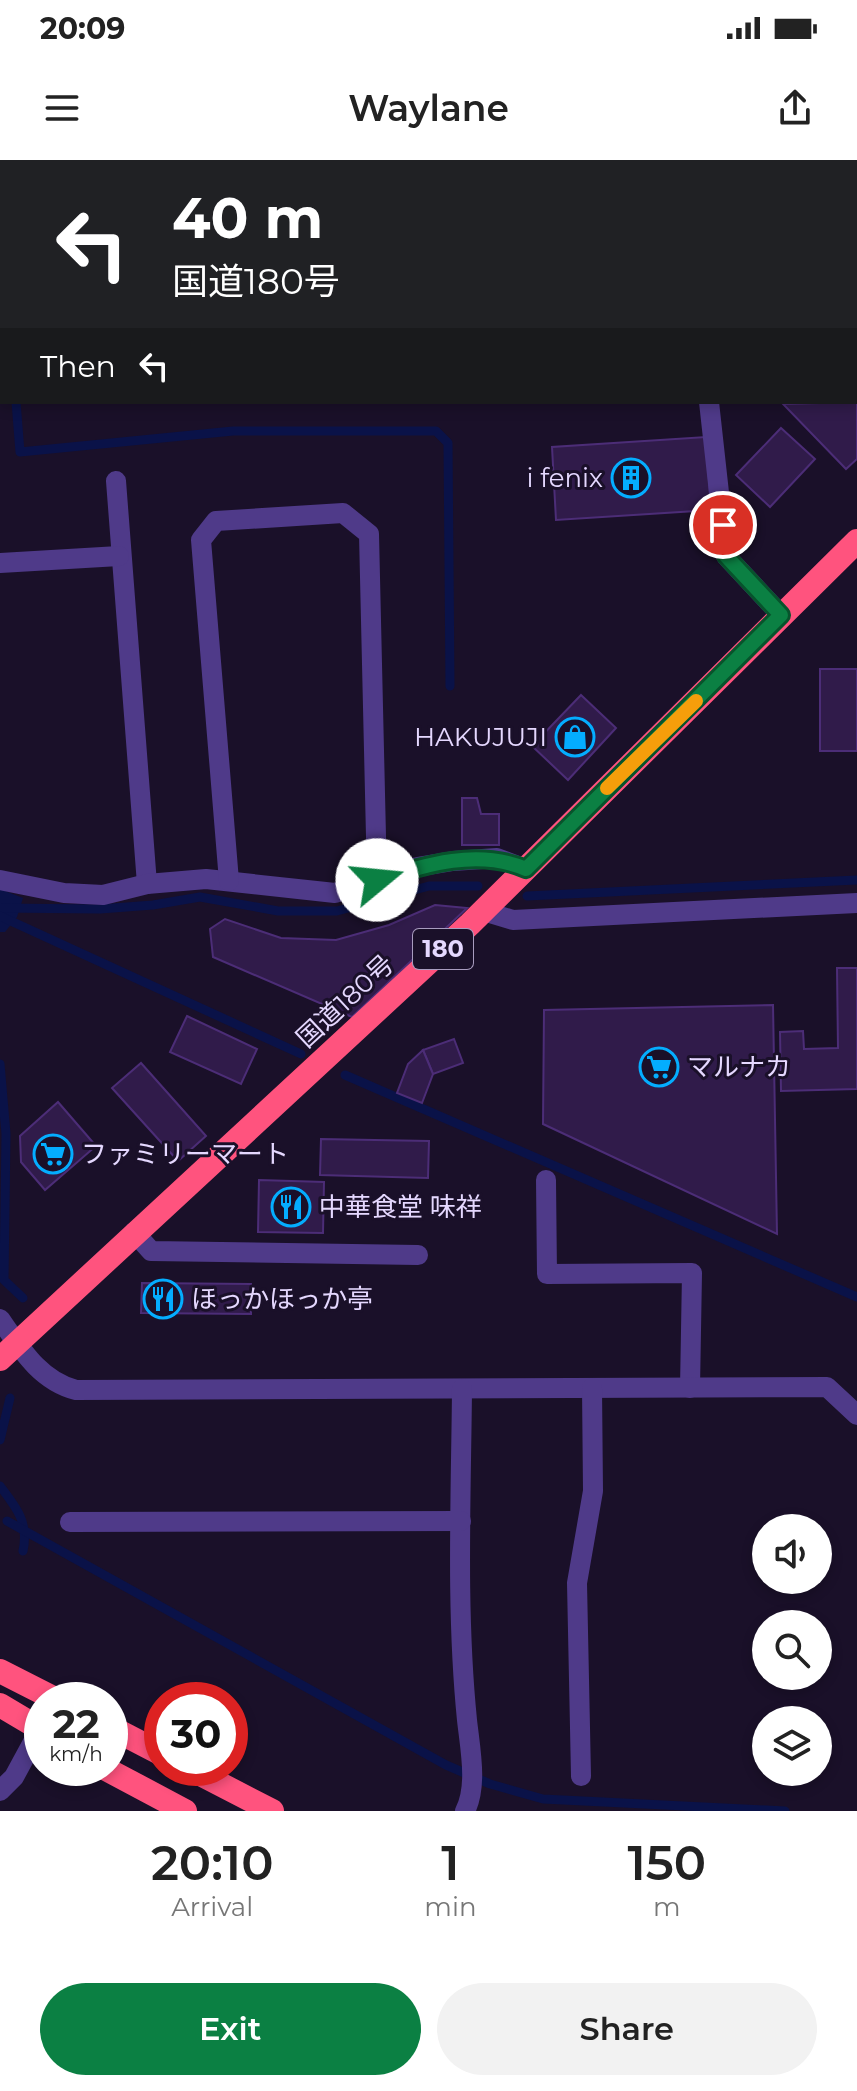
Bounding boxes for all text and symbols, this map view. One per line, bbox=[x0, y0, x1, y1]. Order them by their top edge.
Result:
text: 20:09 bbox=[40, 10, 125, 47]
icon: menu bbox=[40, 86, 84, 130]
text: Waylane bbox=[348, 86, 509, 130]
icon: share bbox=[773, 86, 817, 130]
text: 40 m bbox=[172, 184, 323, 252]
icon: left bbox=[40, 192, 144, 296]
text: 国道180号 bbox=[172, 259, 340, 303]
icon: left bbox=[132, 344, 176, 388]
text: Then bbox=[40, 348, 116, 385]
building icon: i fenix bbox=[610, 457, 652, 499]
place label: i fenix bbox=[526, 462, 603, 494]
pin bbox=[689, 491, 757, 559]
icon: arrive bbox=[701, 503, 745, 547]
shop icon: HAKUJUJI bbox=[554, 716, 596, 758]
place label: HAKUJUJI bbox=[414, 721, 547, 753]
position arrow bbox=[335, 838, 419, 922]
road number: 180 bbox=[413, 929, 473, 969]
street label: 国道180号 bbox=[290, 948, 400, 1054]
supermarket icon: マルナカ bbox=[638, 1046, 680, 1088]
place label: マルナカ bbox=[687, 1051, 791, 1083]
supermarket icon: ファミリーマート bbox=[32, 1133, 74, 1175]
place label: ファミリーマート bbox=[81, 1138, 289, 1170]
restaurant icon: 中華食堂 味祥 bbox=[270, 1186, 312, 1228]
place label: 中華食堂 味祥 bbox=[319, 1191, 482, 1223]
restaurant icon: ほっかほっか亭 bbox=[142, 1278, 184, 1320]
place label: ほっかほっか亭 bbox=[191, 1283, 373, 1315]
map controls bbox=[752, 1514, 832, 1786]
button: sound bbox=[752, 1514, 832, 1594]
button: search bbox=[752, 1610, 832, 1690]
speed limit sign: 30 bbox=[144, 1682, 248, 1786]
text: 22 bbox=[52, 1699, 100, 1748]
button: layers bbox=[752, 1706, 832, 1786]
text: km/h bbox=[49, 1742, 103, 1766]
text: 20:10 bbox=[151, 1834, 273, 1892]
text: 1 bbox=[441, 1834, 460, 1892]
text: 150 bbox=[627, 1834, 706, 1892]
text: Arrival bbox=[171, 1891, 253, 1923]
text: min bbox=[424, 1891, 477, 1923]
text: m bbox=[653, 1891, 681, 1923]
button: Exit bbox=[40, 1983, 421, 2075]
button: Share bbox=[437, 1983, 817, 2075]

